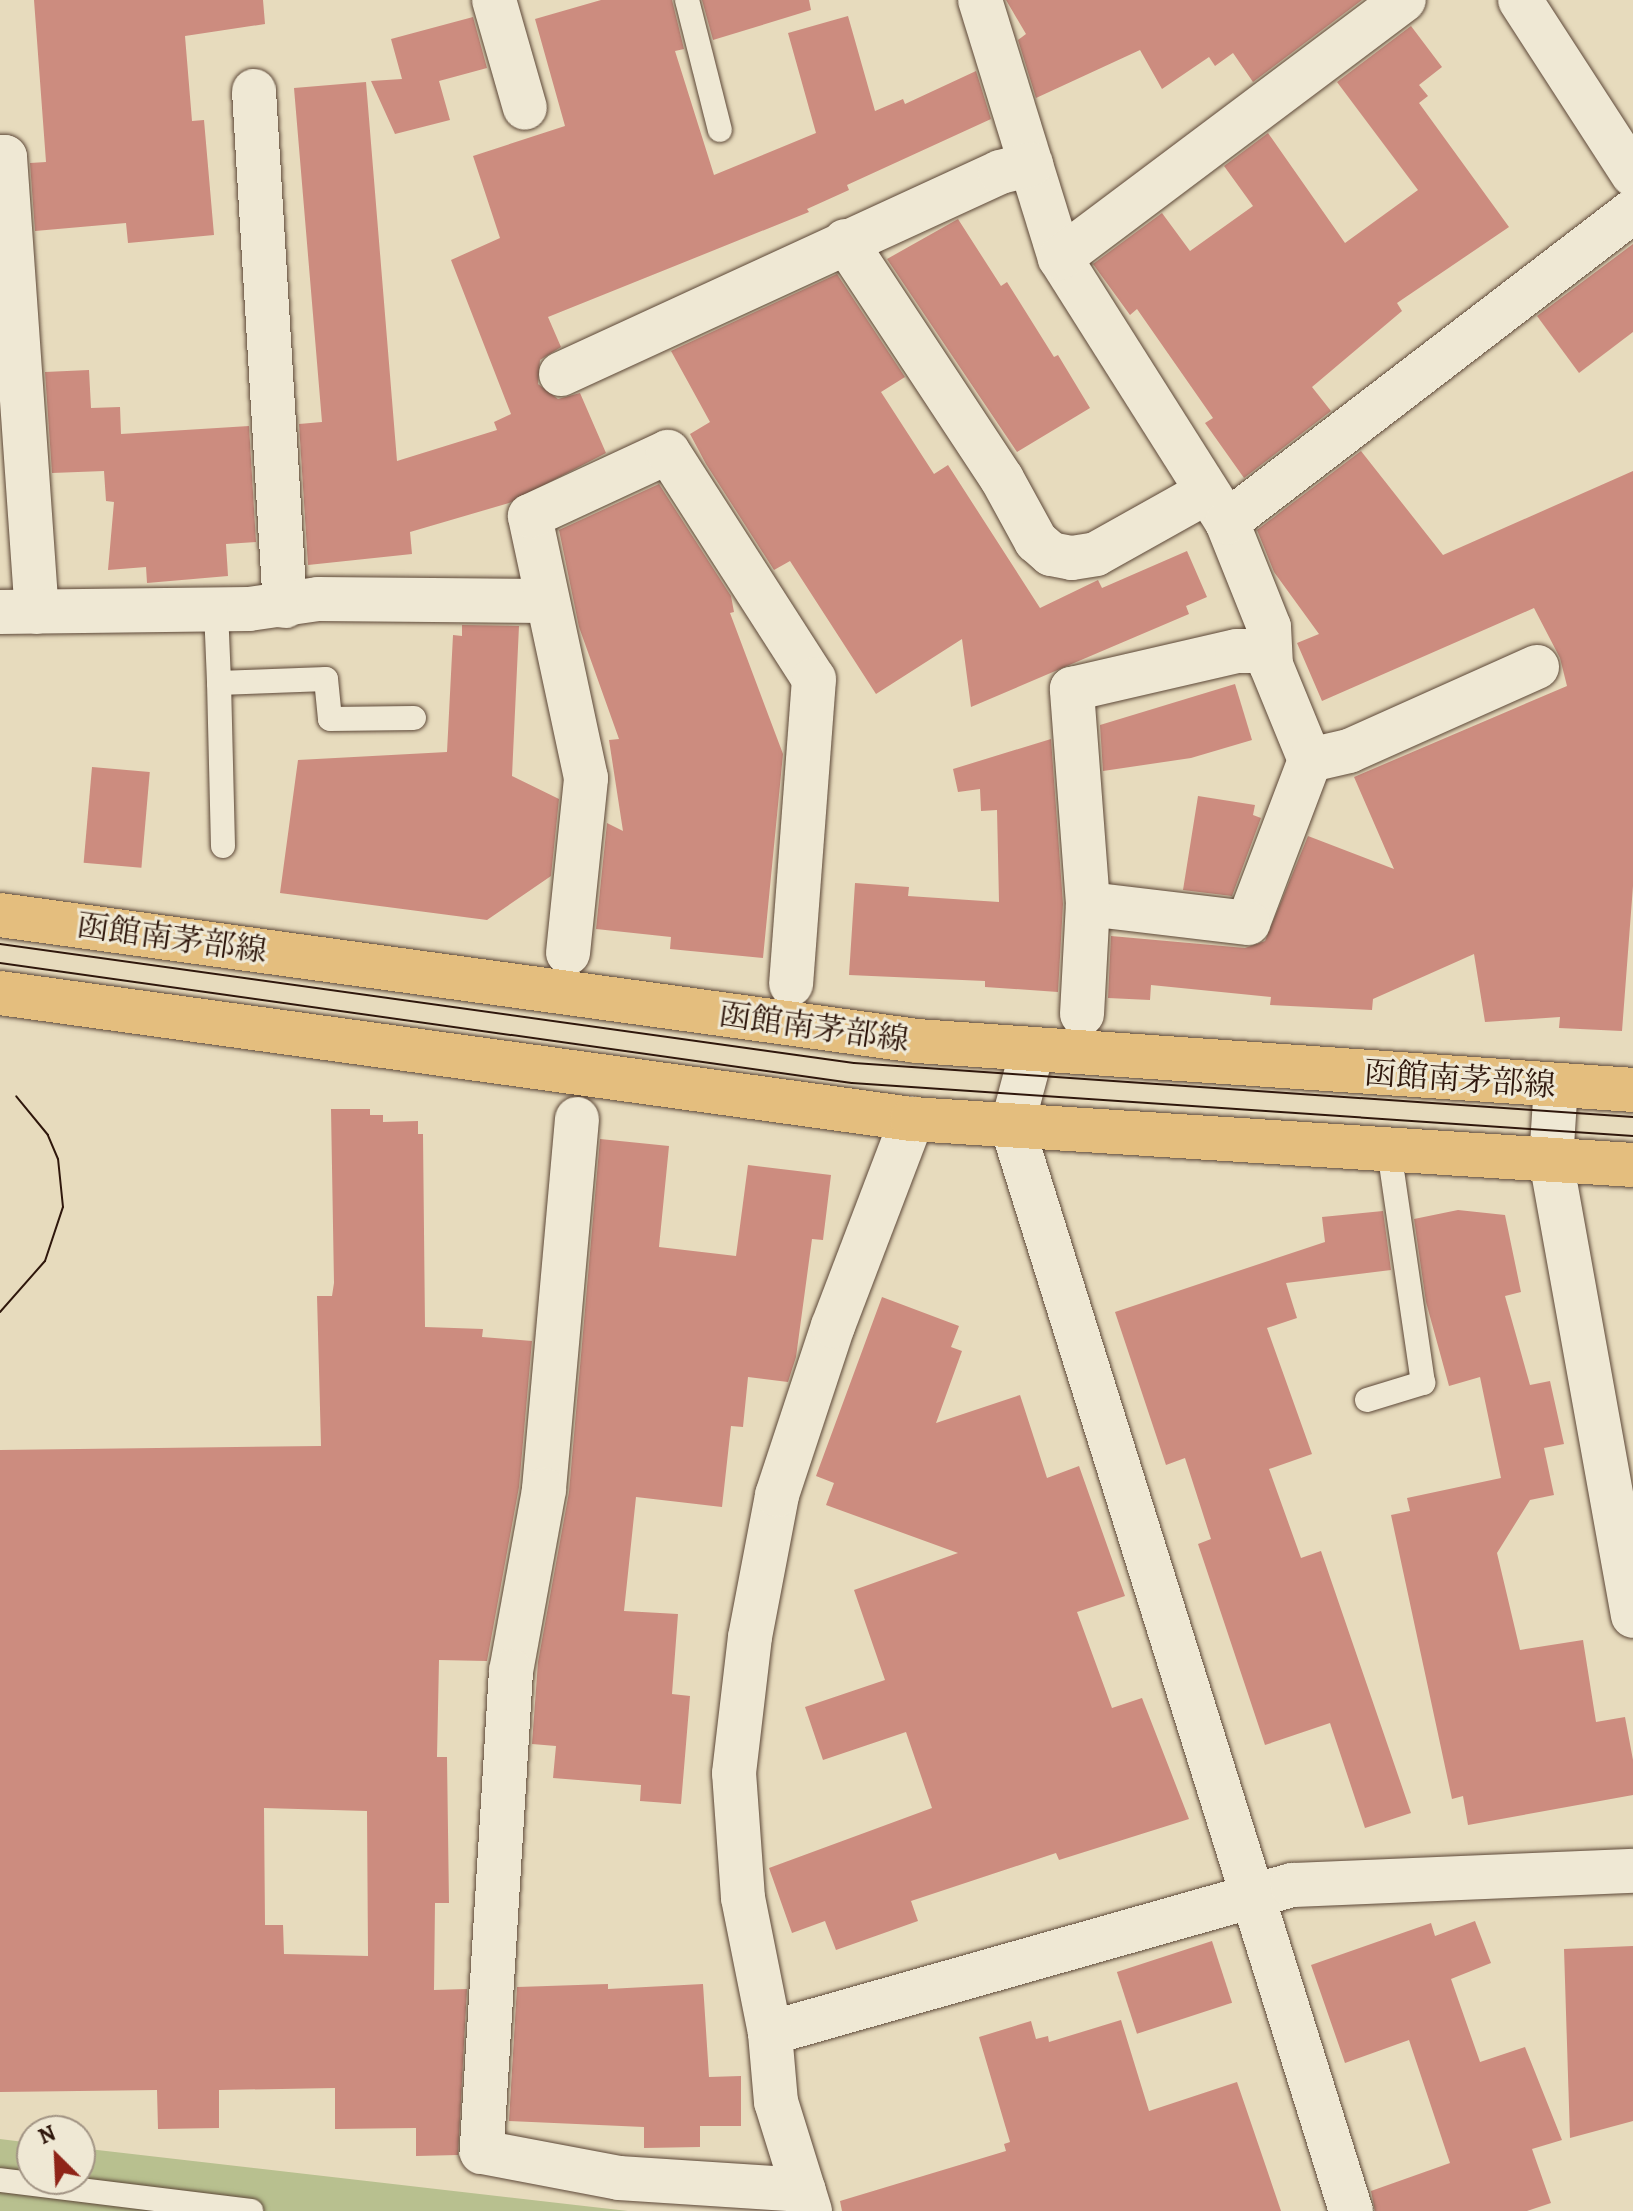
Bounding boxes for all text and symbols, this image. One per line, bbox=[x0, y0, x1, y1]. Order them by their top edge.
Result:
street label: 函館南茅部線 bbox=[74, 906, 270, 970]
street label: 函館南茅部線 bbox=[716, 995, 912, 1059]
street label: 函館南茅部線 bbox=[1363, 1053, 1557, 1105]
north arrow bbox=[16, 2115, 96, 2195]
text: N bbox=[34, 2118, 60, 2152]

